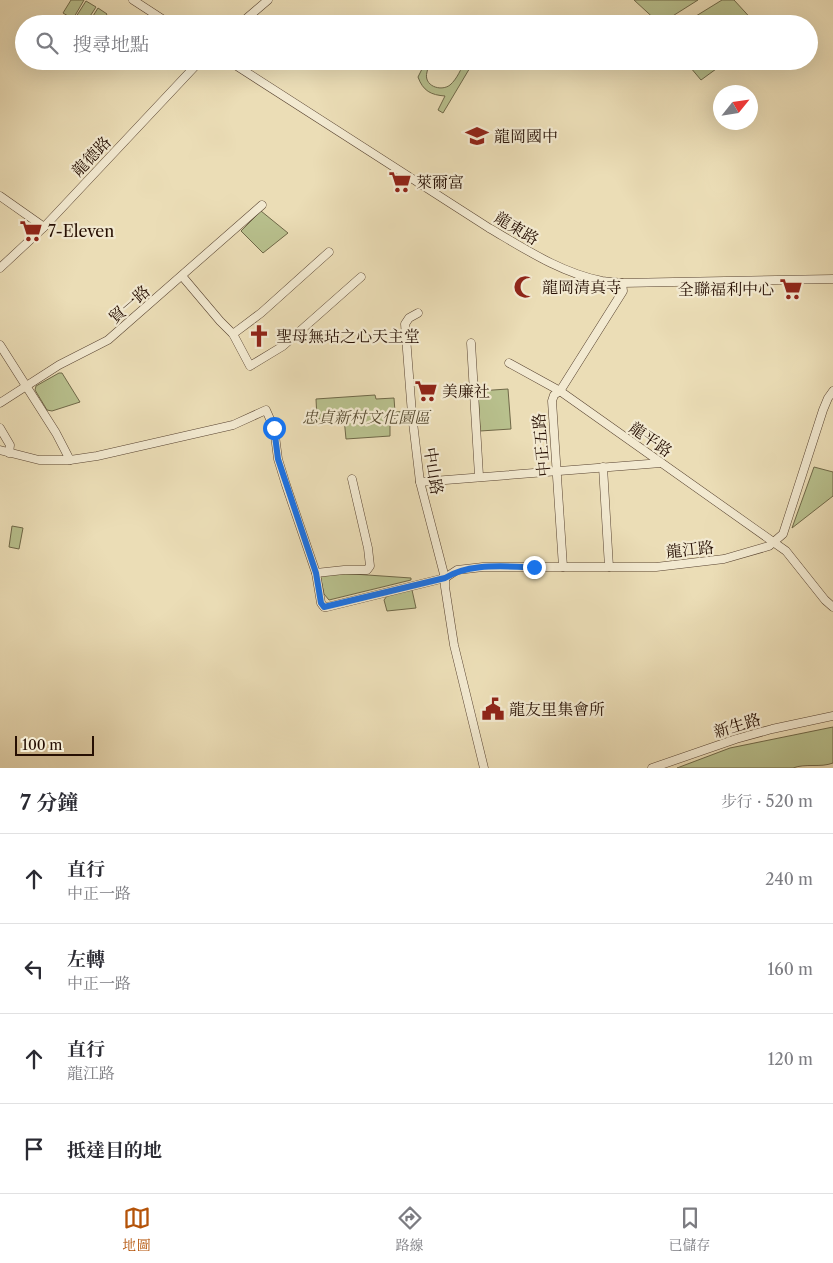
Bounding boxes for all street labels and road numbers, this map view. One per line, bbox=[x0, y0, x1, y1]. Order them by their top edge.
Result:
street label: 龍德路 bbox=[67, 132, 115, 180]
street label: 龍東路 bbox=[491, 207, 543, 249]
street label: 貿一路 bbox=[104, 281, 154, 327]
street label: 中正五路 bbox=[528, 412, 554, 478]
street label: 龍平路 bbox=[626, 417, 676, 461]
street label: 中山路 bbox=[420, 446, 448, 496]
street label: 龍江路 bbox=[665, 537, 715, 561]
street label: 新生路 bbox=[711, 708, 763, 742]

